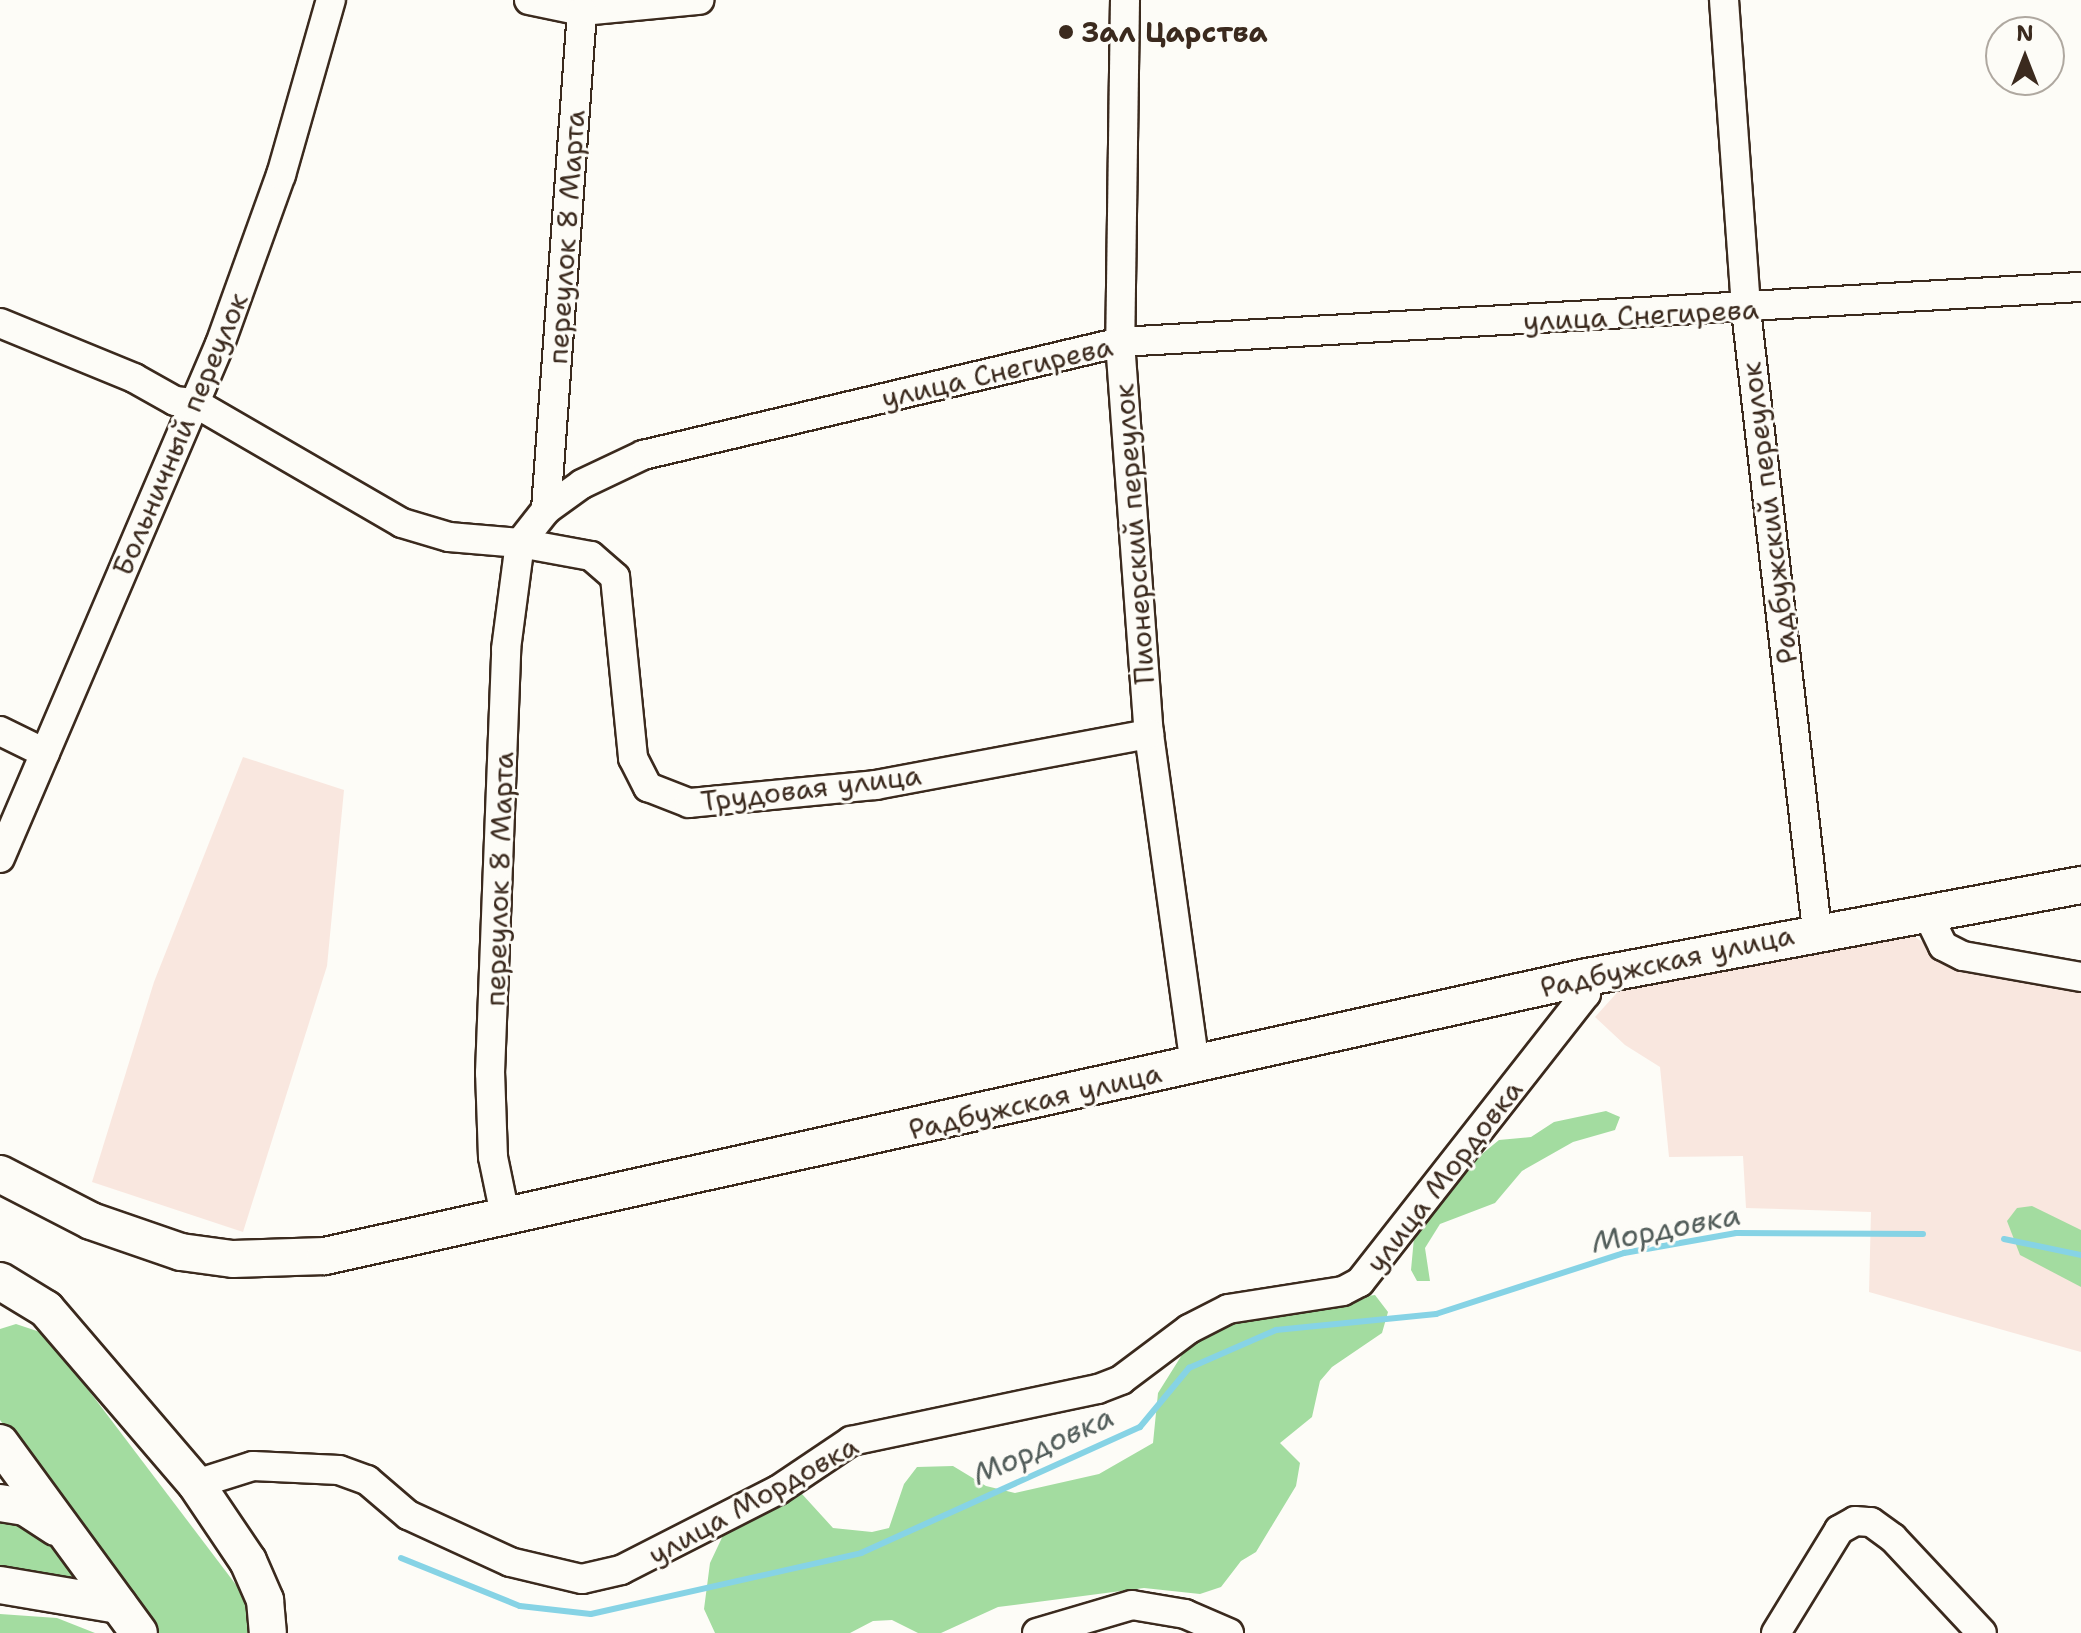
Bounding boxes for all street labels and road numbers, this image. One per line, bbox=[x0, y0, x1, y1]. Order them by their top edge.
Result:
street label: переулок 8 Марта bbox=[540, 109, 592, 365]
street label: Больничный переулок bbox=[105, 287, 255, 581]
street label: улица Снегирева bbox=[1522, 292, 1760, 338]
street label: улица Снегирева bbox=[878, 329, 1116, 415]
street label: Радбужский переулок bbox=[1734, 360, 1804, 666]
street label: Пионерский переулок bbox=[1107, 382, 1161, 686]
street label: переулок 8 Марта bbox=[478, 751, 520, 1007]
street label: Трудовая улица bbox=[699, 758, 923, 818]
street label: Радбужская улица bbox=[1537, 918, 1797, 1004]
street label: Радбужская улица bbox=[905, 1056, 1165, 1146]
street label: улица Мордовка bbox=[1359, 1073, 1529, 1279]
street label: улица Мордовка bbox=[642, 1428, 864, 1572]

